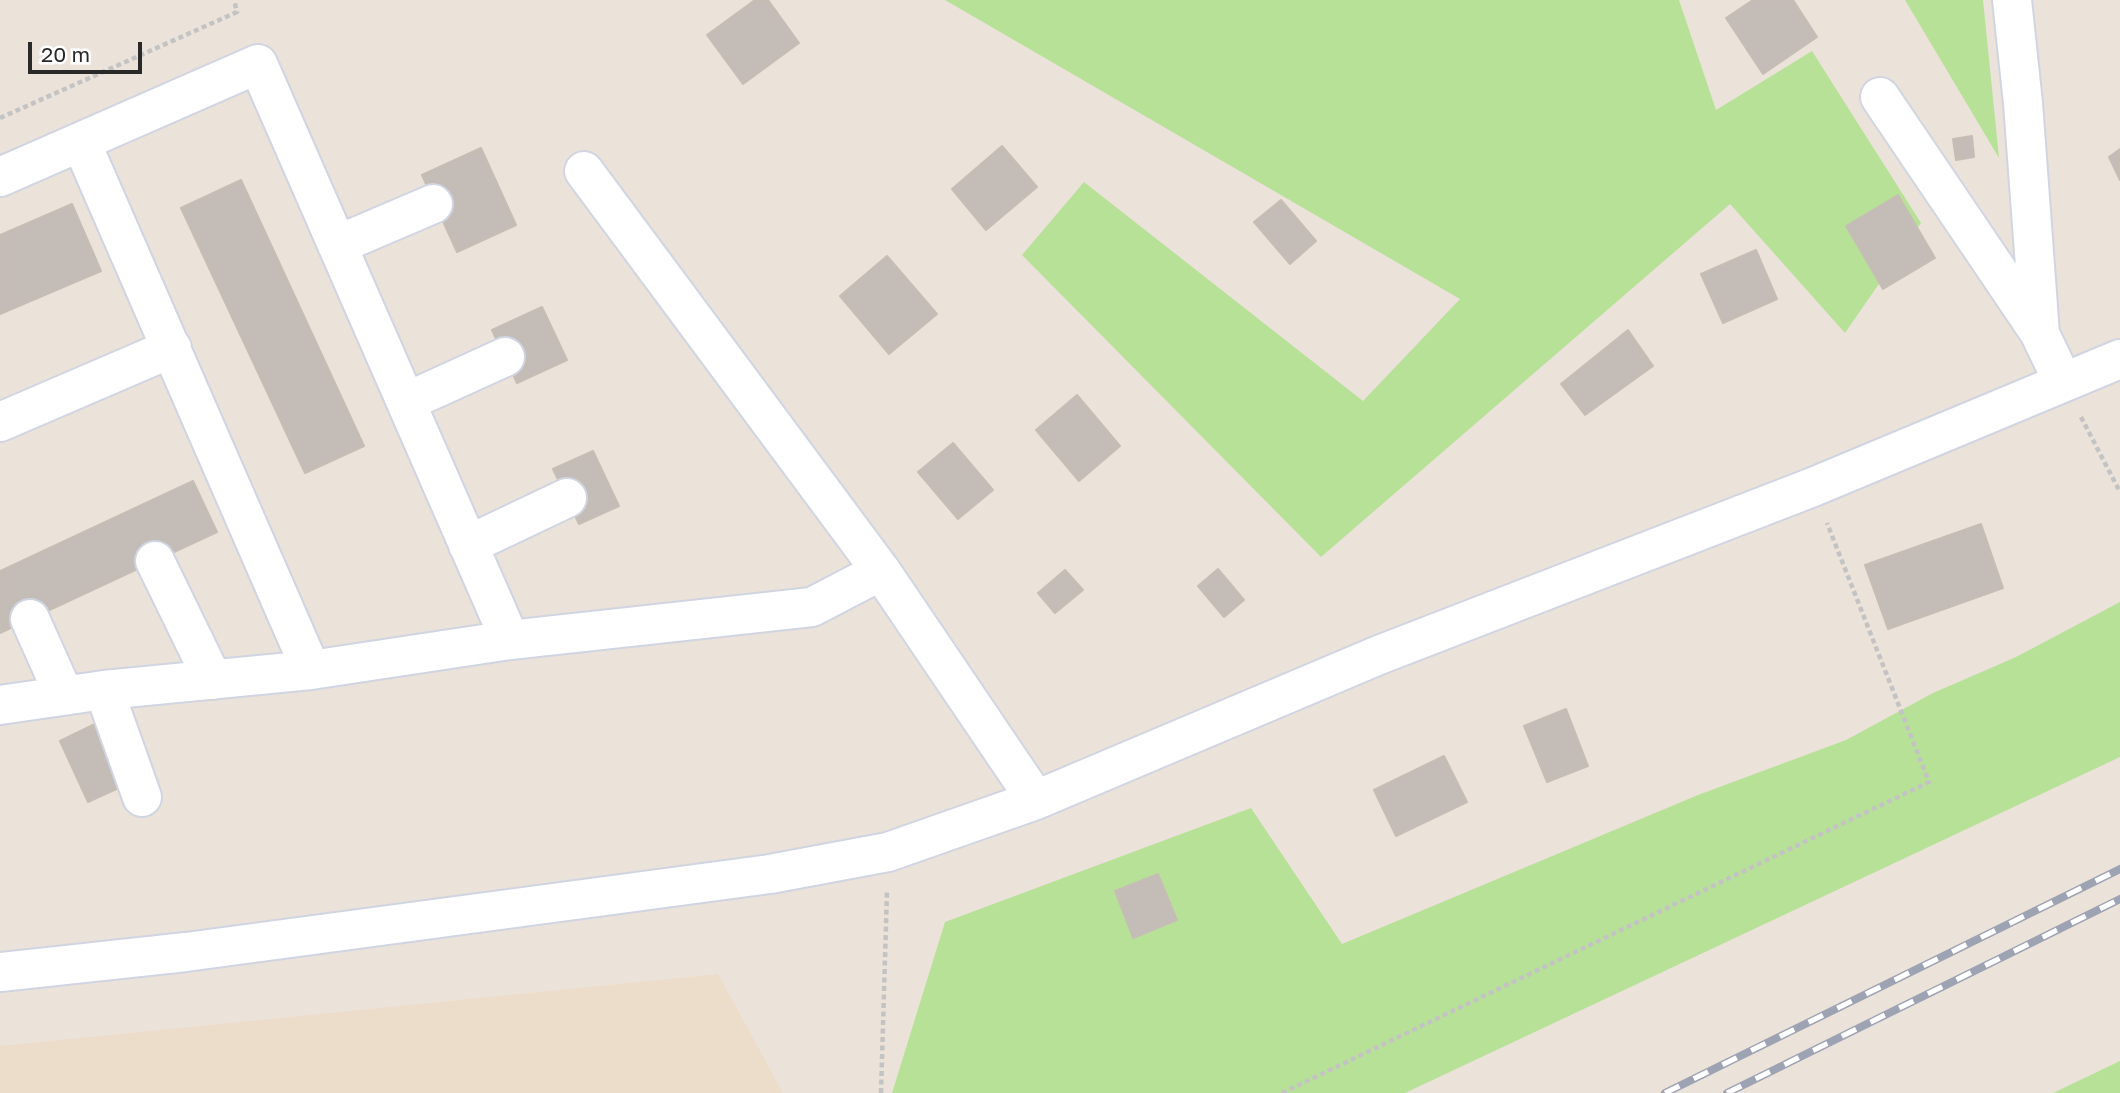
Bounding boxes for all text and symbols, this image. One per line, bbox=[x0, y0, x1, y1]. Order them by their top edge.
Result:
scale bar bbox=[32, 28, 145, 72]
text: 20 m bbox=[41, 41, 90, 67]

